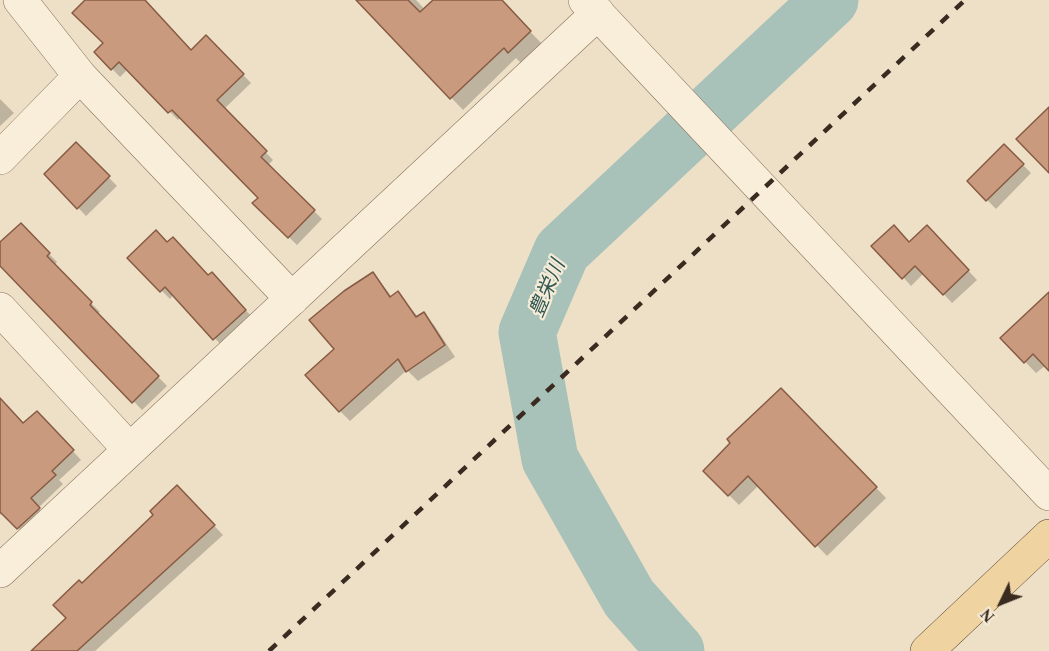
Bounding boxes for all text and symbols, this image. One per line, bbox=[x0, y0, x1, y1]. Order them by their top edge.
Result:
water label: 豊栄川 bbox=[523, 256, 569, 320]
north arrow bbox=[971, 573, 1031, 633]
text: N bbox=[977, 606, 998, 626]

